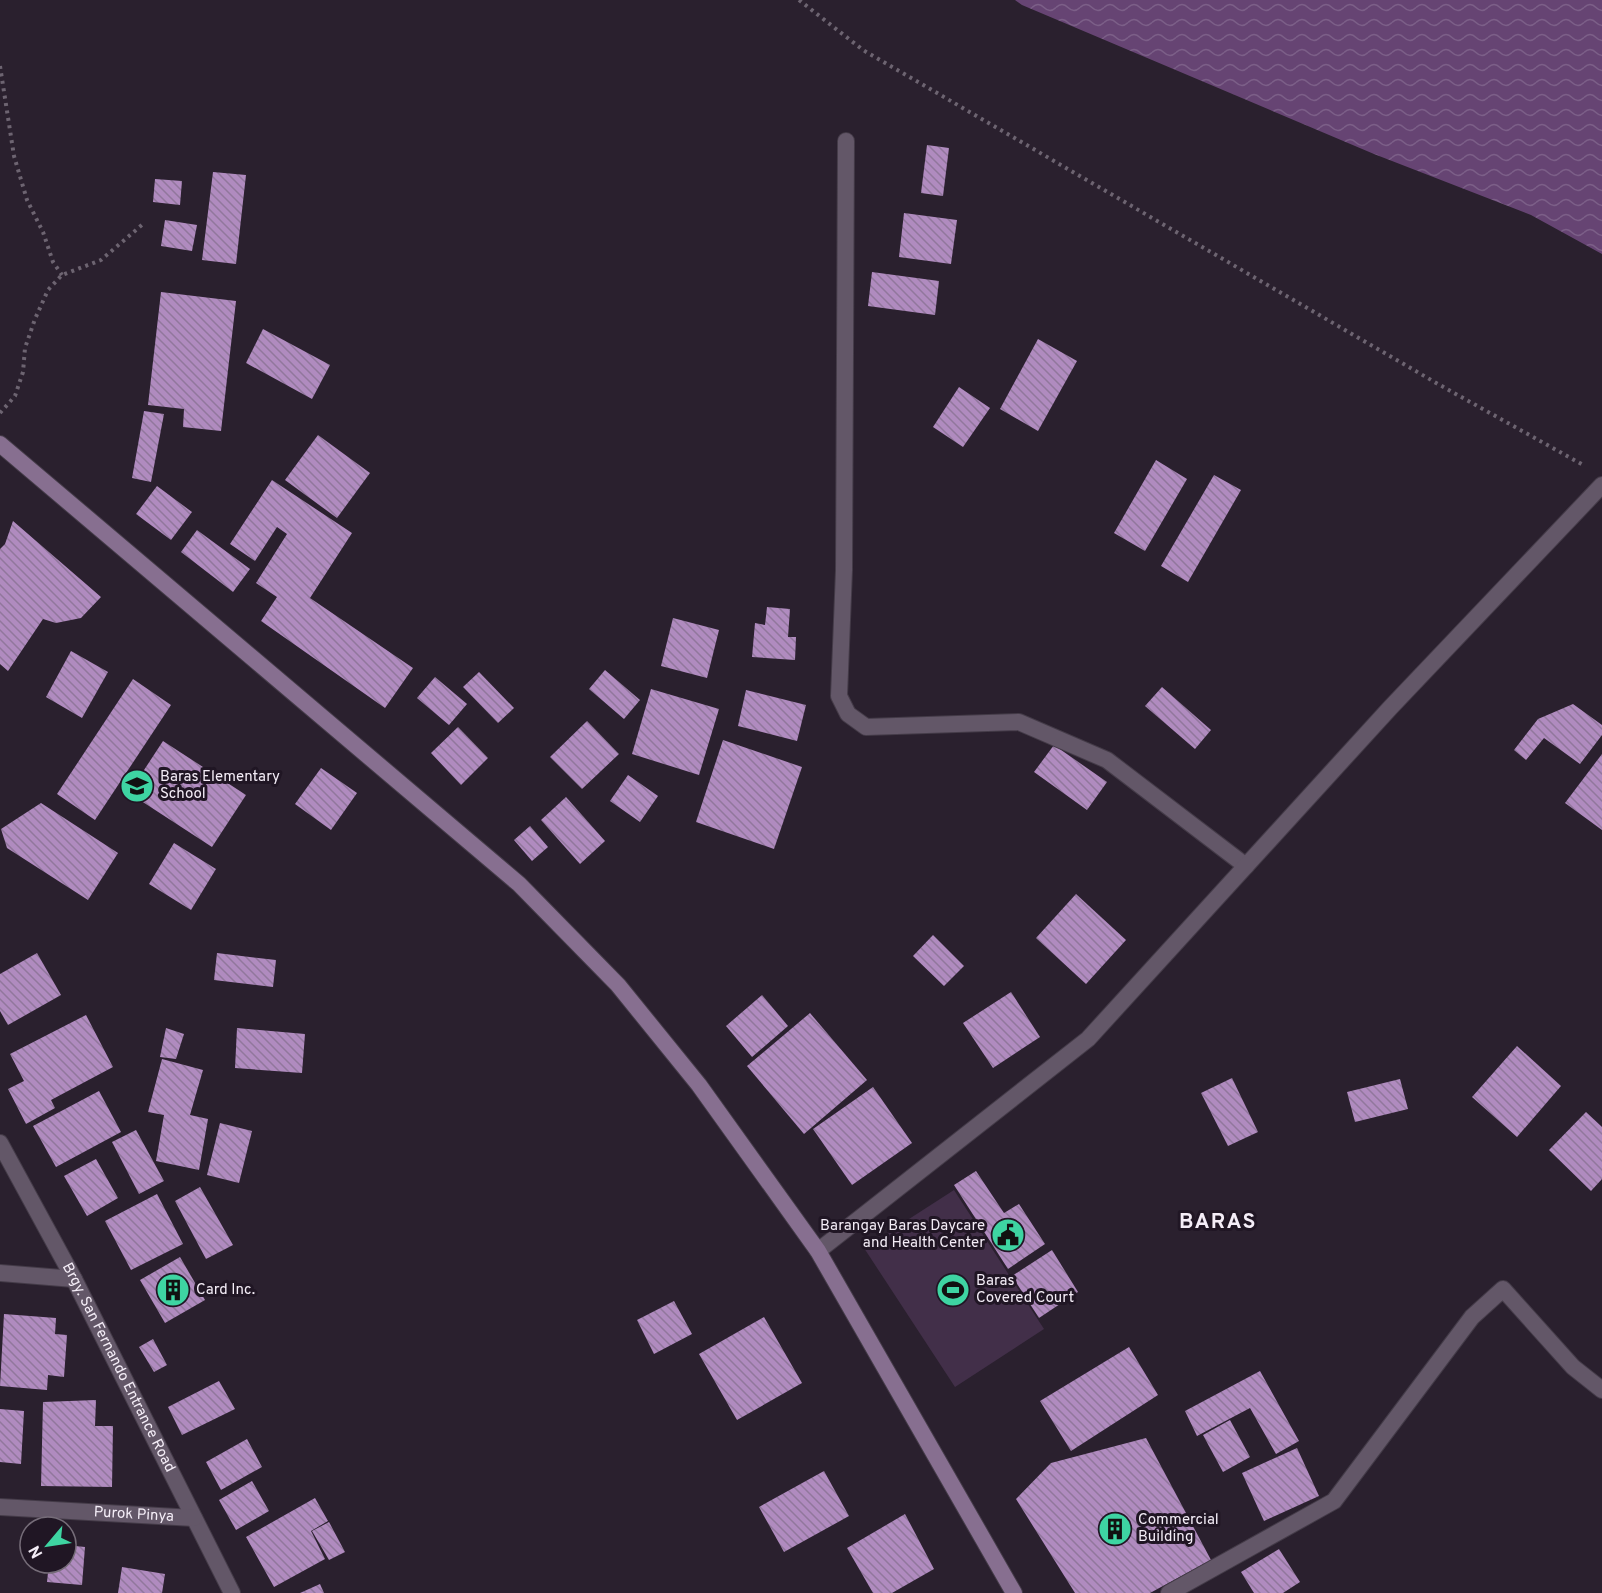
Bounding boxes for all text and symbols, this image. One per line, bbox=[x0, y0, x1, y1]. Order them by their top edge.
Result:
school or university icon: Baras Elementary School bbox=[119, 768, 155, 804]
place label: Baras Elementary School bbox=[160, 768, 280, 804]
district label: BARAS bbox=[1179, 1209, 1257, 1236]
place label: Barangay Baras Daycare and Health Center bbox=[820, 1217, 985, 1253]
public building icon: Barangay Baras Daycare and Health Center bbox=[990, 1217, 1026, 1253]
street label: Brgy. San Fernando Entrance Road bbox=[58, 1260, 179, 1476]
building icon: Card Inc. bbox=[155, 1272, 191, 1308]
sports icon: Baras Covered Court bbox=[935, 1272, 971, 1308]
place label: Baras Covered Court bbox=[976, 1272, 1074, 1308]
place label: Card Inc. bbox=[196, 1281, 255, 1300]
street label: Purok Pinya bbox=[93, 1503, 174, 1526]
building icon: Commercial Building bbox=[1097, 1511, 1133, 1547]
place label: Commercial Building bbox=[1138, 1511, 1219, 1547]
north arrow bbox=[18, 1515, 78, 1575]
text: N bbox=[25, 1541, 48, 1561]

